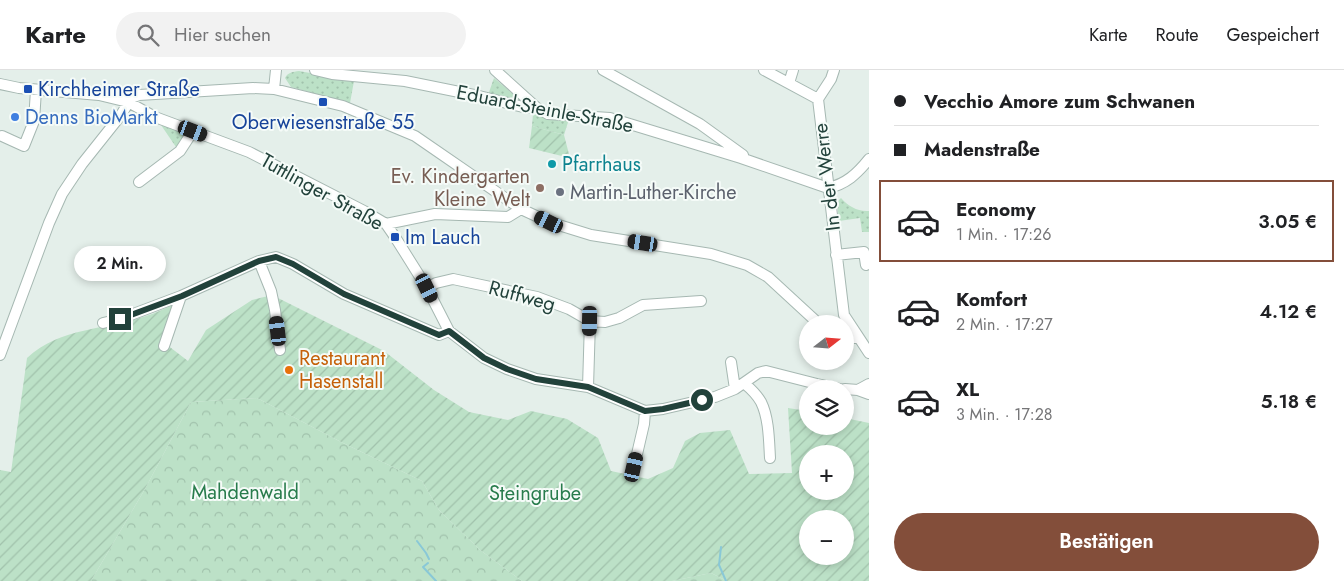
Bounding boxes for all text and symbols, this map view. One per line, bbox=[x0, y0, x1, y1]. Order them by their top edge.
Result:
search box bbox=[116, 12, 466, 57]
text: Karte bbox=[25, 17, 86, 52]
icon: search bbox=[134, 21, 162, 49]
text: Hier suchen bbox=[174, 21, 271, 48]
text: Karte bbox=[1089, 22, 1128, 48]
text: Route bbox=[1156, 22, 1198, 48]
text: Gespeichert bbox=[1226, 22, 1319, 48]
place label: Kirchheimer Straße bbox=[38, 75, 200, 104]
street label: Eduard-Steinle-Straße bbox=[454, 78, 636, 140]
marker: Kirchheimer Straße bbox=[22, 83, 34, 95]
text: Vecchio Amore zum Schwanen bbox=[924, 88, 1195, 115]
marker: Oberwiesenstraße 55 bbox=[317, 96, 329, 108]
place label: Denns BioMarkt bbox=[25, 103, 158, 132]
place label: Oberwiesenstraße 55 bbox=[232, 108, 414, 137]
marker: Denns BioMarkt bbox=[9, 111, 21, 123]
car bbox=[176, 119, 209, 143]
street label: In der Werre bbox=[806, 122, 848, 232]
text: Madenstraße bbox=[924, 136, 1040, 163]
street label: Tuttlinger Straße bbox=[255, 146, 389, 238]
place label: Pfarrhaus bbox=[562, 150, 641, 179]
marker: Pfarrhaus bbox=[546, 158, 558, 170]
place label: Ev. Kindergarten Kleine Welt bbox=[391, 162, 530, 214]
place label: Martin-Luther-Kirche bbox=[570, 178, 737, 207]
marker: Ev. Kindergarten Kleine Welt bbox=[534, 182, 546, 194]
marker: Martin-Luther-Kirche bbox=[554, 186, 566, 198]
text: Economy bbox=[956, 196, 1036, 223]
icon: car bbox=[896, 199, 941, 244]
text: 3.05 € bbox=[1258, 208, 1317, 235]
car bbox=[532, 209, 565, 235]
place label: Im Lauch bbox=[405, 223, 481, 252]
text: 1 Min. · 17:26 bbox=[956, 223, 1051, 246]
marker: Im Lauch bbox=[389, 231, 401, 243]
car bbox=[627, 233, 658, 253]
callout: 2 Min. bbox=[74, 246, 166, 282]
text: 2 Min. bbox=[96, 252, 144, 275]
car bbox=[413, 271, 440, 305]
street label: Ruffweg bbox=[485, 273, 559, 319]
text: Komfort bbox=[956, 286, 1027, 313]
icon: car bbox=[896, 289, 941, 334]
text: 4.12 € bbox=[1259, 298, 1317, 325]
car bbox=[582, 306, 597, 336]
route end bbox=[109, 308, 131, 330]
text: 2 Min. · 17:27 bbox=[956, 313, 1053, 336]
car bbox=[268, 315, 287, 347]
north arrow bbox=[799, 315, 854, 370]
map controls bbox=[799, 315, 854, 565]
place label: Restaurant Hasenstall bbox=[299, 344, 385, 396]
marker: Restaurant Hasenstall bbox=[283, 364, 295, 376]
text: XL bbox=[956, 376, 979, 403]
icon: car bbox=[896, 379, 941, 424]
button: layers bbox=[799, 380, 854, 435]
text: 5.18 € bbox=[1261, 388, 1317, 415]
route start bbox=[691, 389, 713, 411]
text: 3 Min. · 17:28 bbox=[956, 403, 1053, 426]
button: + bbox=[799, 445, 854, 500]
car bbox=[623, 451, 644, 483]
park label: Mahdenwald bbox=[191, 478, 299, 507]
park label: Steingrube bbox=[489, 479, 581, 508]
button: − bbox=[799, 510, 854, 565]
button: Bestätigen bbox=[894, 513, 1319, 571]

